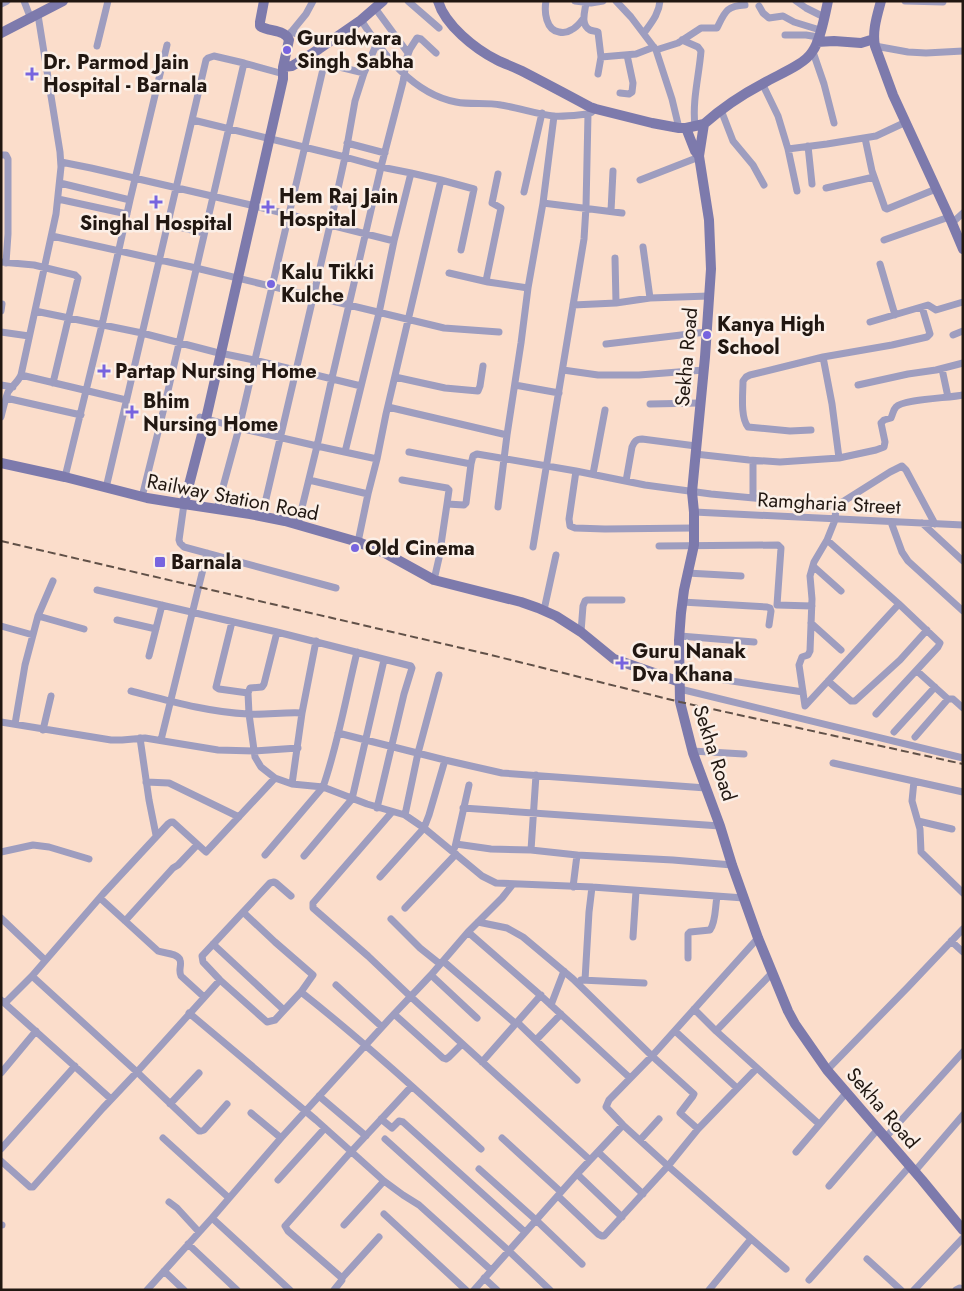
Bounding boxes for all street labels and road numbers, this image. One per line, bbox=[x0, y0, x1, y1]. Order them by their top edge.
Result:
street label: Sekha Road bbox=[668, 306, 705, 408]
street label: Railway Station Road bbox=[144, 467, 321, 528]
street label: Ramgharia Street bbox=[757, 485, 902, 522]
street label: Sekha Road bbox=[685, 701, 744, 805]
street label: Sekha Road bbox=[839, 1061, 926, 1155]

